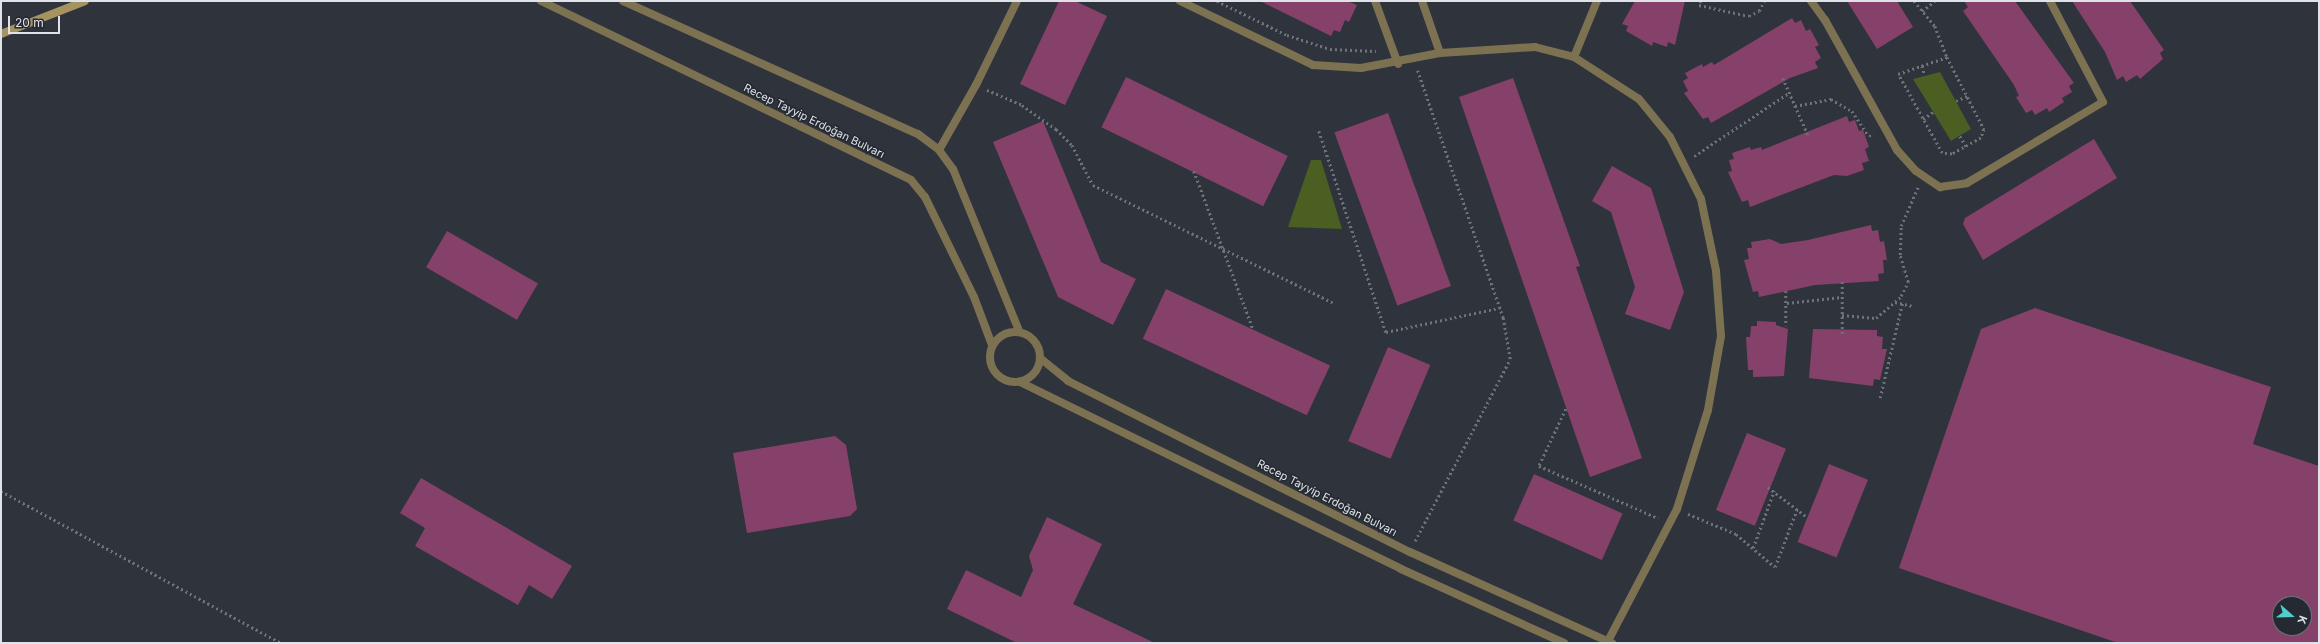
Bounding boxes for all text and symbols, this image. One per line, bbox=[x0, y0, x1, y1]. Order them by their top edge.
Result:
scale bar bbox=[10, 8, 62, 34]
text: 20 m bbox=[15, 15, 44, 30]
street label: Recep Tayyip Erdoğan Bulvarı bbox=[741, 81, 887, 161]
street label: Recep Tayyip Erdoğan Bulvarı bbox=[1255, 457, 1399, 539]
north arrow bbox=[2272, 596, 2312, 636]
text: K bbox=[2294, 614, 2310, 626]

